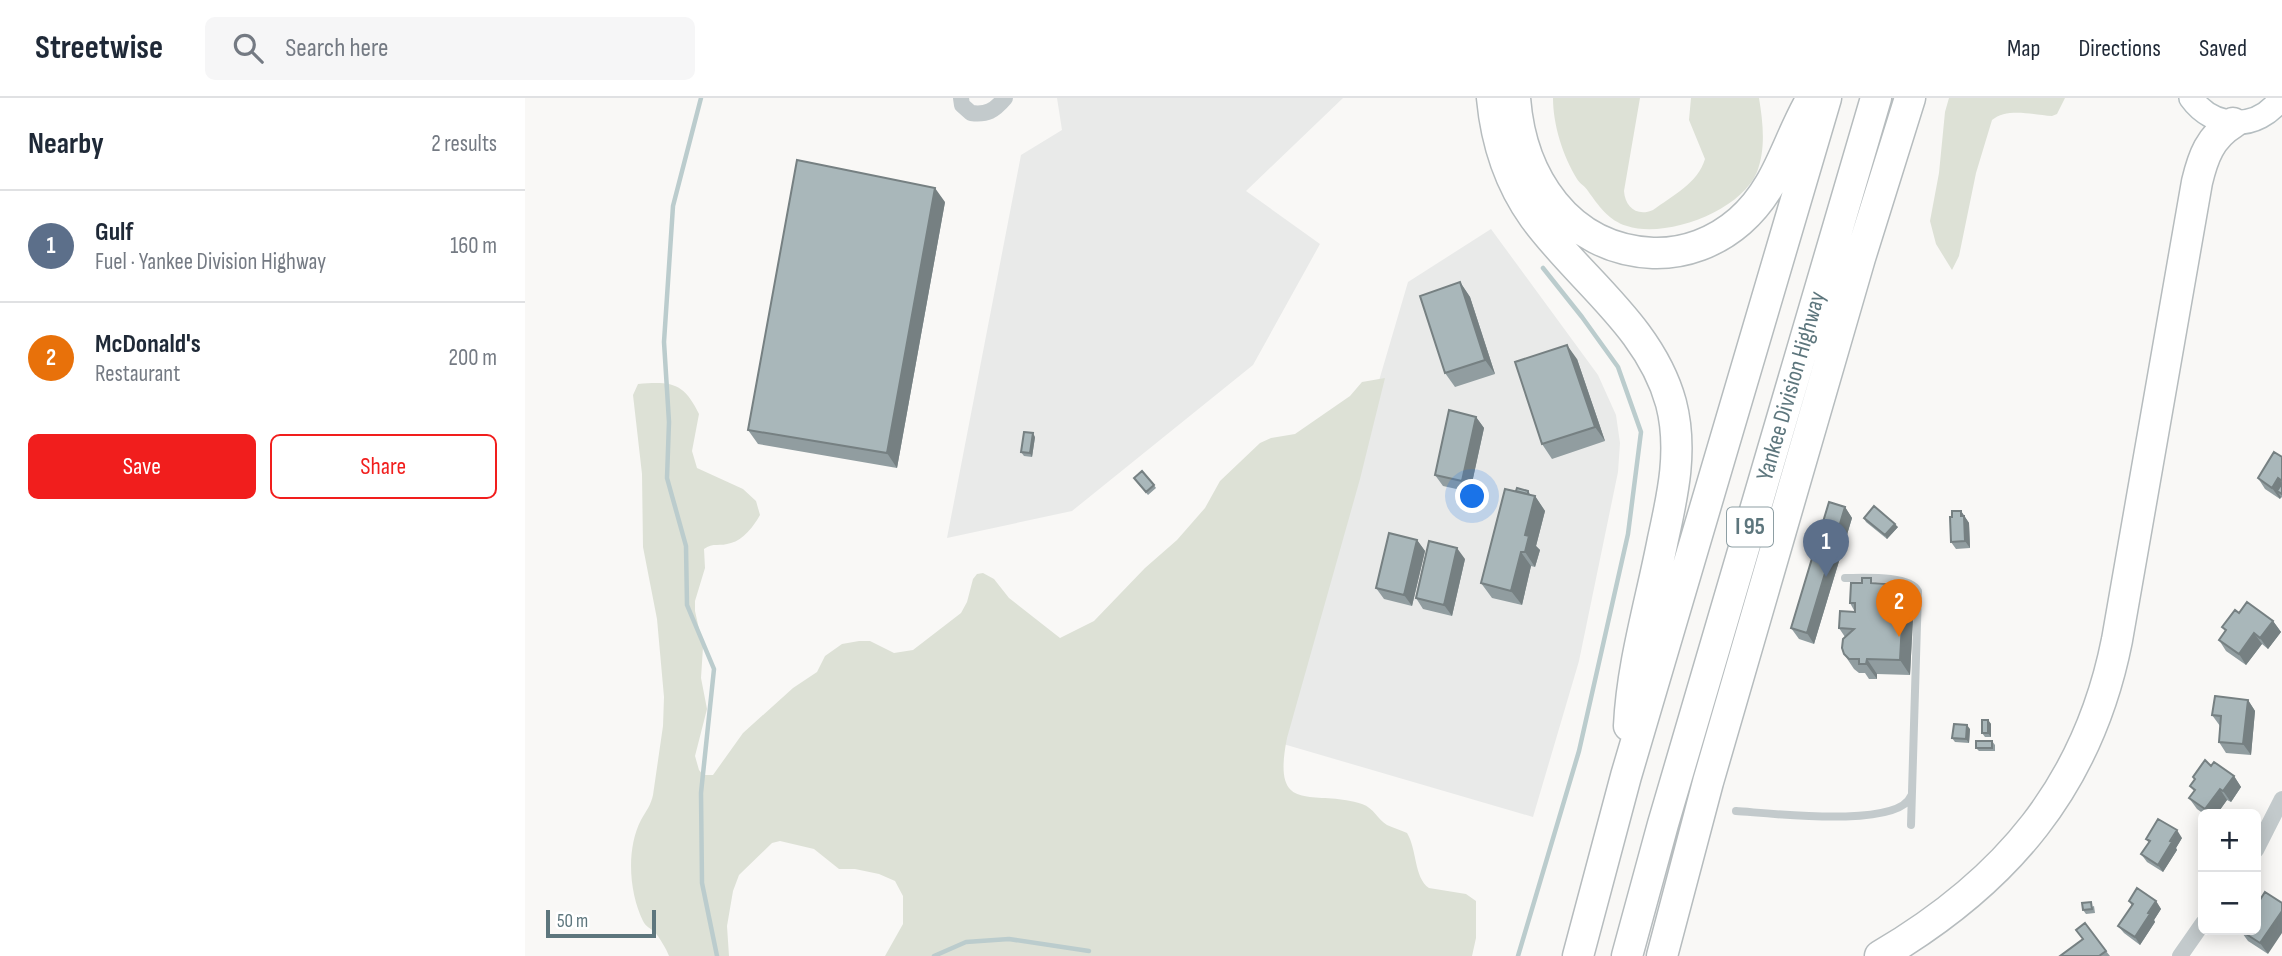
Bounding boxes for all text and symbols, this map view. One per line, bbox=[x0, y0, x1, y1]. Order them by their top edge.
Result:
search box bbox=[205, 17, 695, 80]
text: Streetwise bbox=[35, 28, 163, 68]
icon: search bbox=[229, 29, 267, 67]
text: Search here bbox=[285, 33, 389, 64]
text: Map bbox=[2007, 34, 2040, 63]
text: Directions bbox=[2078, 34, 2161, 63]
text: Saved bbox=[2199, 34, 2247, 63]
text: Nearby bbox=[28, 126, 104, 162]
text: 2 results bbox=[431, 130, 497, 158]
text: Gulf bbox=[95, 217, 133, 248]
text: 1 bbox=[46, 232, 56, 260]
text: 160 m bbox=[450, 232, 497, 260]
text: Fuel · Yankee Division Highway bbox=[95, 248, 326, 276]
street label: Yankee Division Highway bbox=[1750, 288, 1832, 484]
text: McDonald's bbox=[95, 329, 201, 360]
text: 2 bbox=[46, 344, 56, 372]
text: 200 m bbox=[449, 344, 497, 372]
text: Restaurant bbox=[95, 360, 180, 388]
button: Save bbox=[28, 434, 256, 499]
button: Share bbox=[270, 434, 497, 499]
your location bbox=[1455, 479, 1489, 513]
road number: I 95 bbox=[1727, 508, 1773, 546]
pin: 1 bbox=[1803, 519, 1849, 577]
pin: 2 bbox=[1876, 579, 1922, 637]
map controls bbox=[2198, 809, 2261, 935]
button: + bbox=[2198, 809, 2261, 872]
button: − bbox=[2198, 872, 2261, 935]
scale bar bbox=[546, 907, 656, 939]
text: 50 m bbox=[557, 910, 588, 933]

